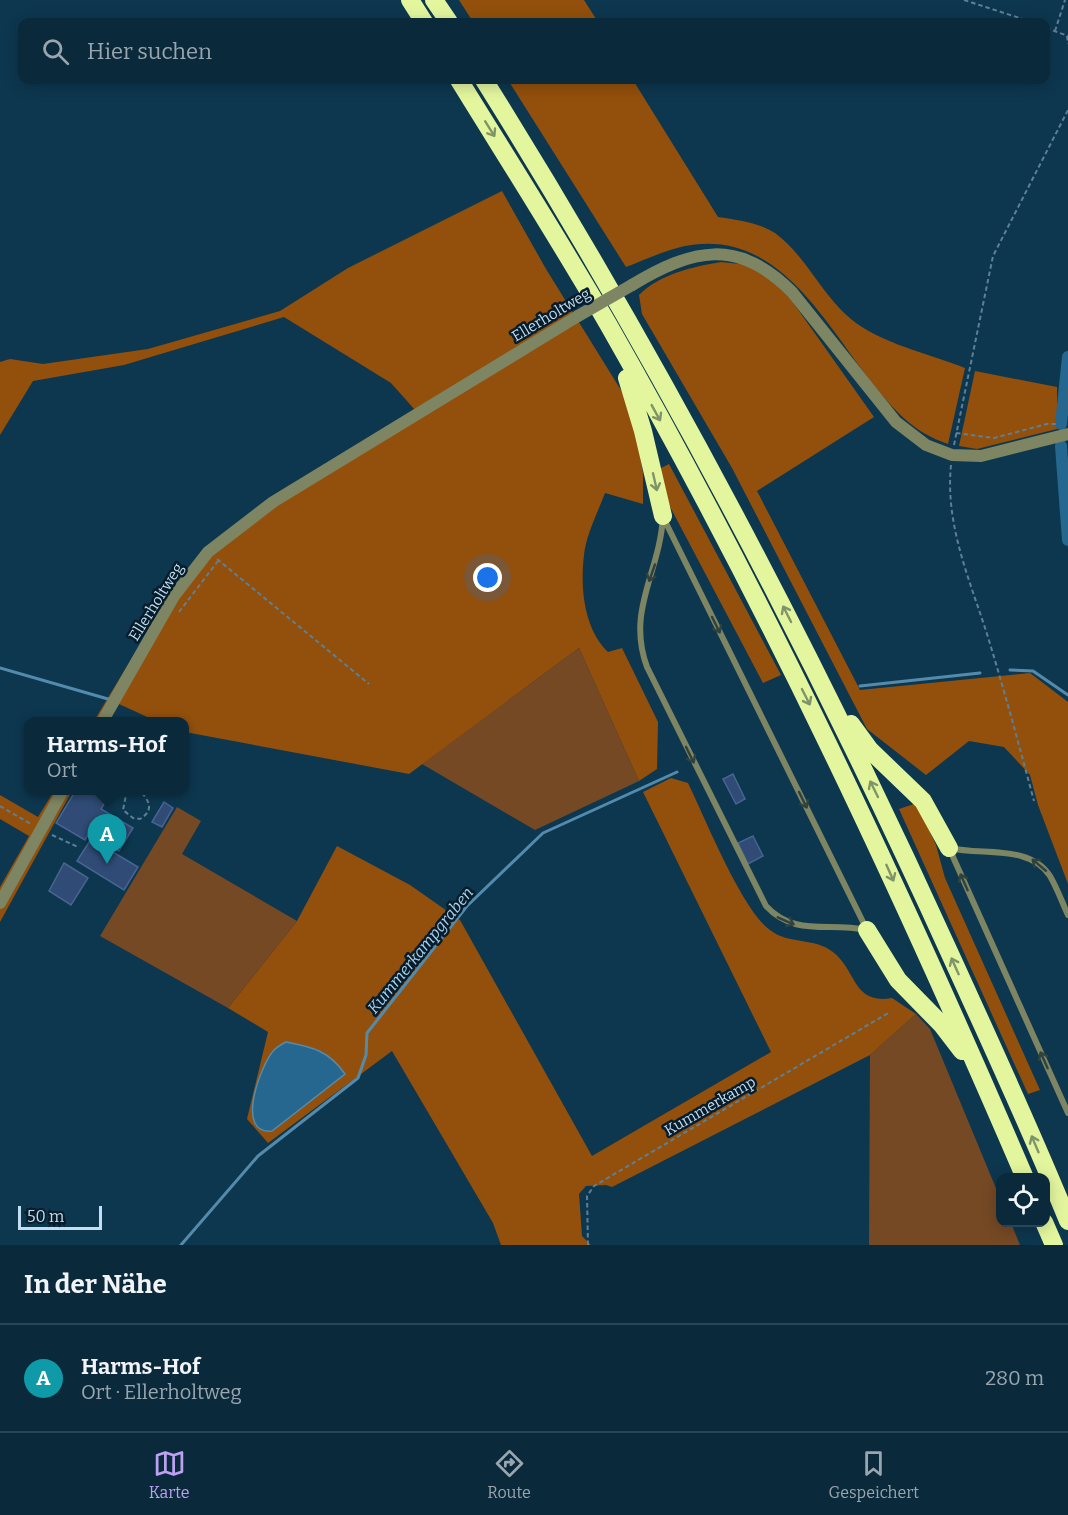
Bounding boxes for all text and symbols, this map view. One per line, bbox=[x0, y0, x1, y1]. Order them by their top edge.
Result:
search box bbox=[18, 18, 1050, 84]
icon: search bbox=[39, 35, 72, 68]
text: Hier suchen bbox=[87, 38, 212, 65]
one-way arrow bbox=[485, 120, 497, 137]
street label: Ellerholtweg bbox=[508, 285, 594, 345]
one-way arrow bbox=[651, 404, 662, 422]
one-way arrow bbox=[650, 471, 661, 491]
street label: Ellerholtweg bbox=[125, 560, 187, 644]
your location bbox=[473, 563, 502, 592]
one-way arrow bbox=[646, 563, 657, 582]
one-way arrow bbox=[781, 606, 792, 624]
one-way arrow bbox=[711, 615, 723, 633]
one-way arrow bbox=[800, 688, 812, 706]
popup bbox=[24, 717, 189, 795]
text: Harms-Hof bbox=[47, 731, 166, 758]
one-way arrow bbox=[685, 745, 696, 763]
text: Ort bbox=[47, 758, 78, 782]
one-way arrow bbox=[867, 780, 879, 798]
one-way arrow bbox=[797, 790, 809, 808]
pin: A bbox=[88, 814, 126, 864]
one-way arrow bbox=[1031, 859, 1047, 872]
one-way arrow bbox=[885, 864, 896, 882]
one-way arrow bbox=[958, 874, 970, 892]
water label: Kummerkampgraben bbox=[364, 883, 477, 1017]
one-way arrow bbox=[776, 916, 794, 927]
one-way arrow bbox=[949, 957, 961, 975]
one-way arrow bbox=[1038, 1051, 1049, 1070]
street label: Kummerkamp bbox=[661, 1073, 759, 1139]
one-way arrow bbox=[1028, 1135, 1039, 1153]
map controls bbox=[996, 1173, 1050, 1227]
button: locate bbox=[996, 1173, 1050, 1227]
scale bar bbox=[18, 1203, 102, 1230]
text: 50 m bbox=[27, 1207, 64, 1226]
text: In der Nähe bbox=[24, 1269, 167, 1300]
text: Harms-Hof bbox=[81, 1353, 200, 1380]
text: A bbox=[36, 1366, 51, 1390]
text: 280 m bbox=[985, 1366, 1044, 1390]
text: Ort · Ellerholtweg bbox=[81, 1380, 242, 1404]
tab: Karte bbox=[149, 1447, 190, 1502]
tab: Route bbox=[487, 1447, 531, 1502]
tab: Gespeichert bbox=[828, 1447, 919, 1502]

